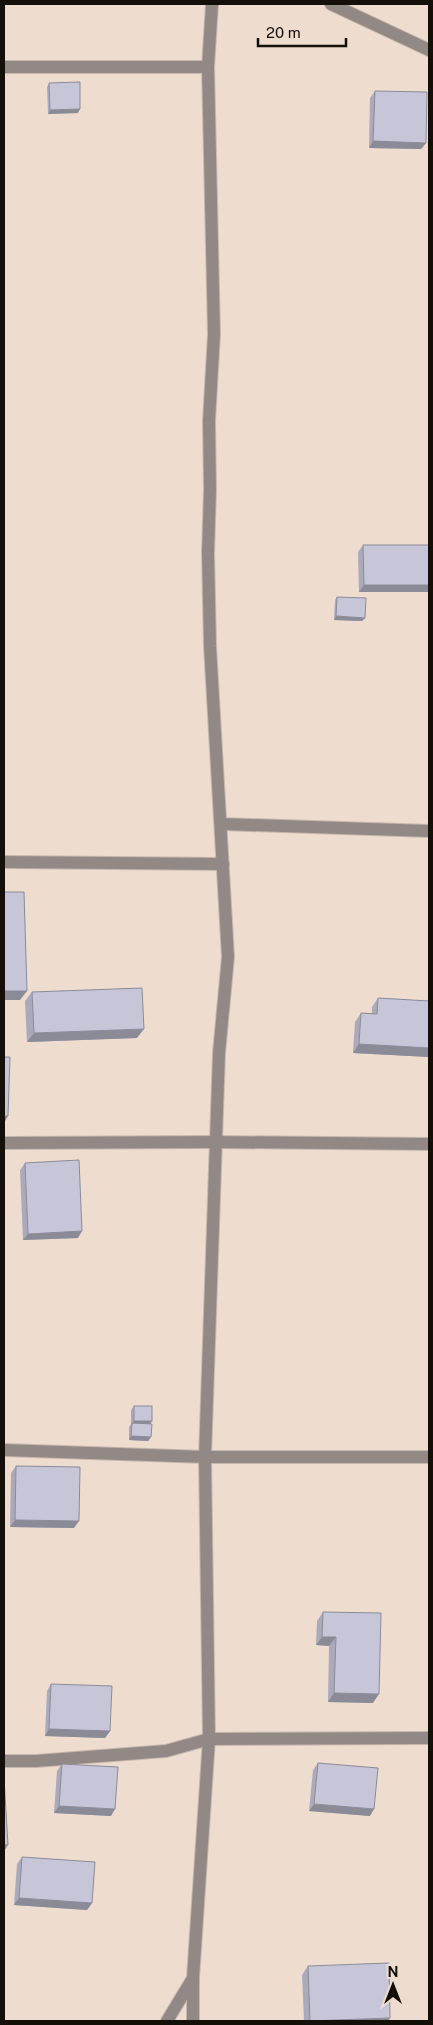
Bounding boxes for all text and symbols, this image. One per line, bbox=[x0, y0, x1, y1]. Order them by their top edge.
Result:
scale bar bbox=[258, 15, 346, 47]
text: 20 m bbox=[266, 24, 301, 41]
north arrow bbox=[368, 1960, 418, 2010]
text: N bbox=[388, 1964, 398, 1980]

